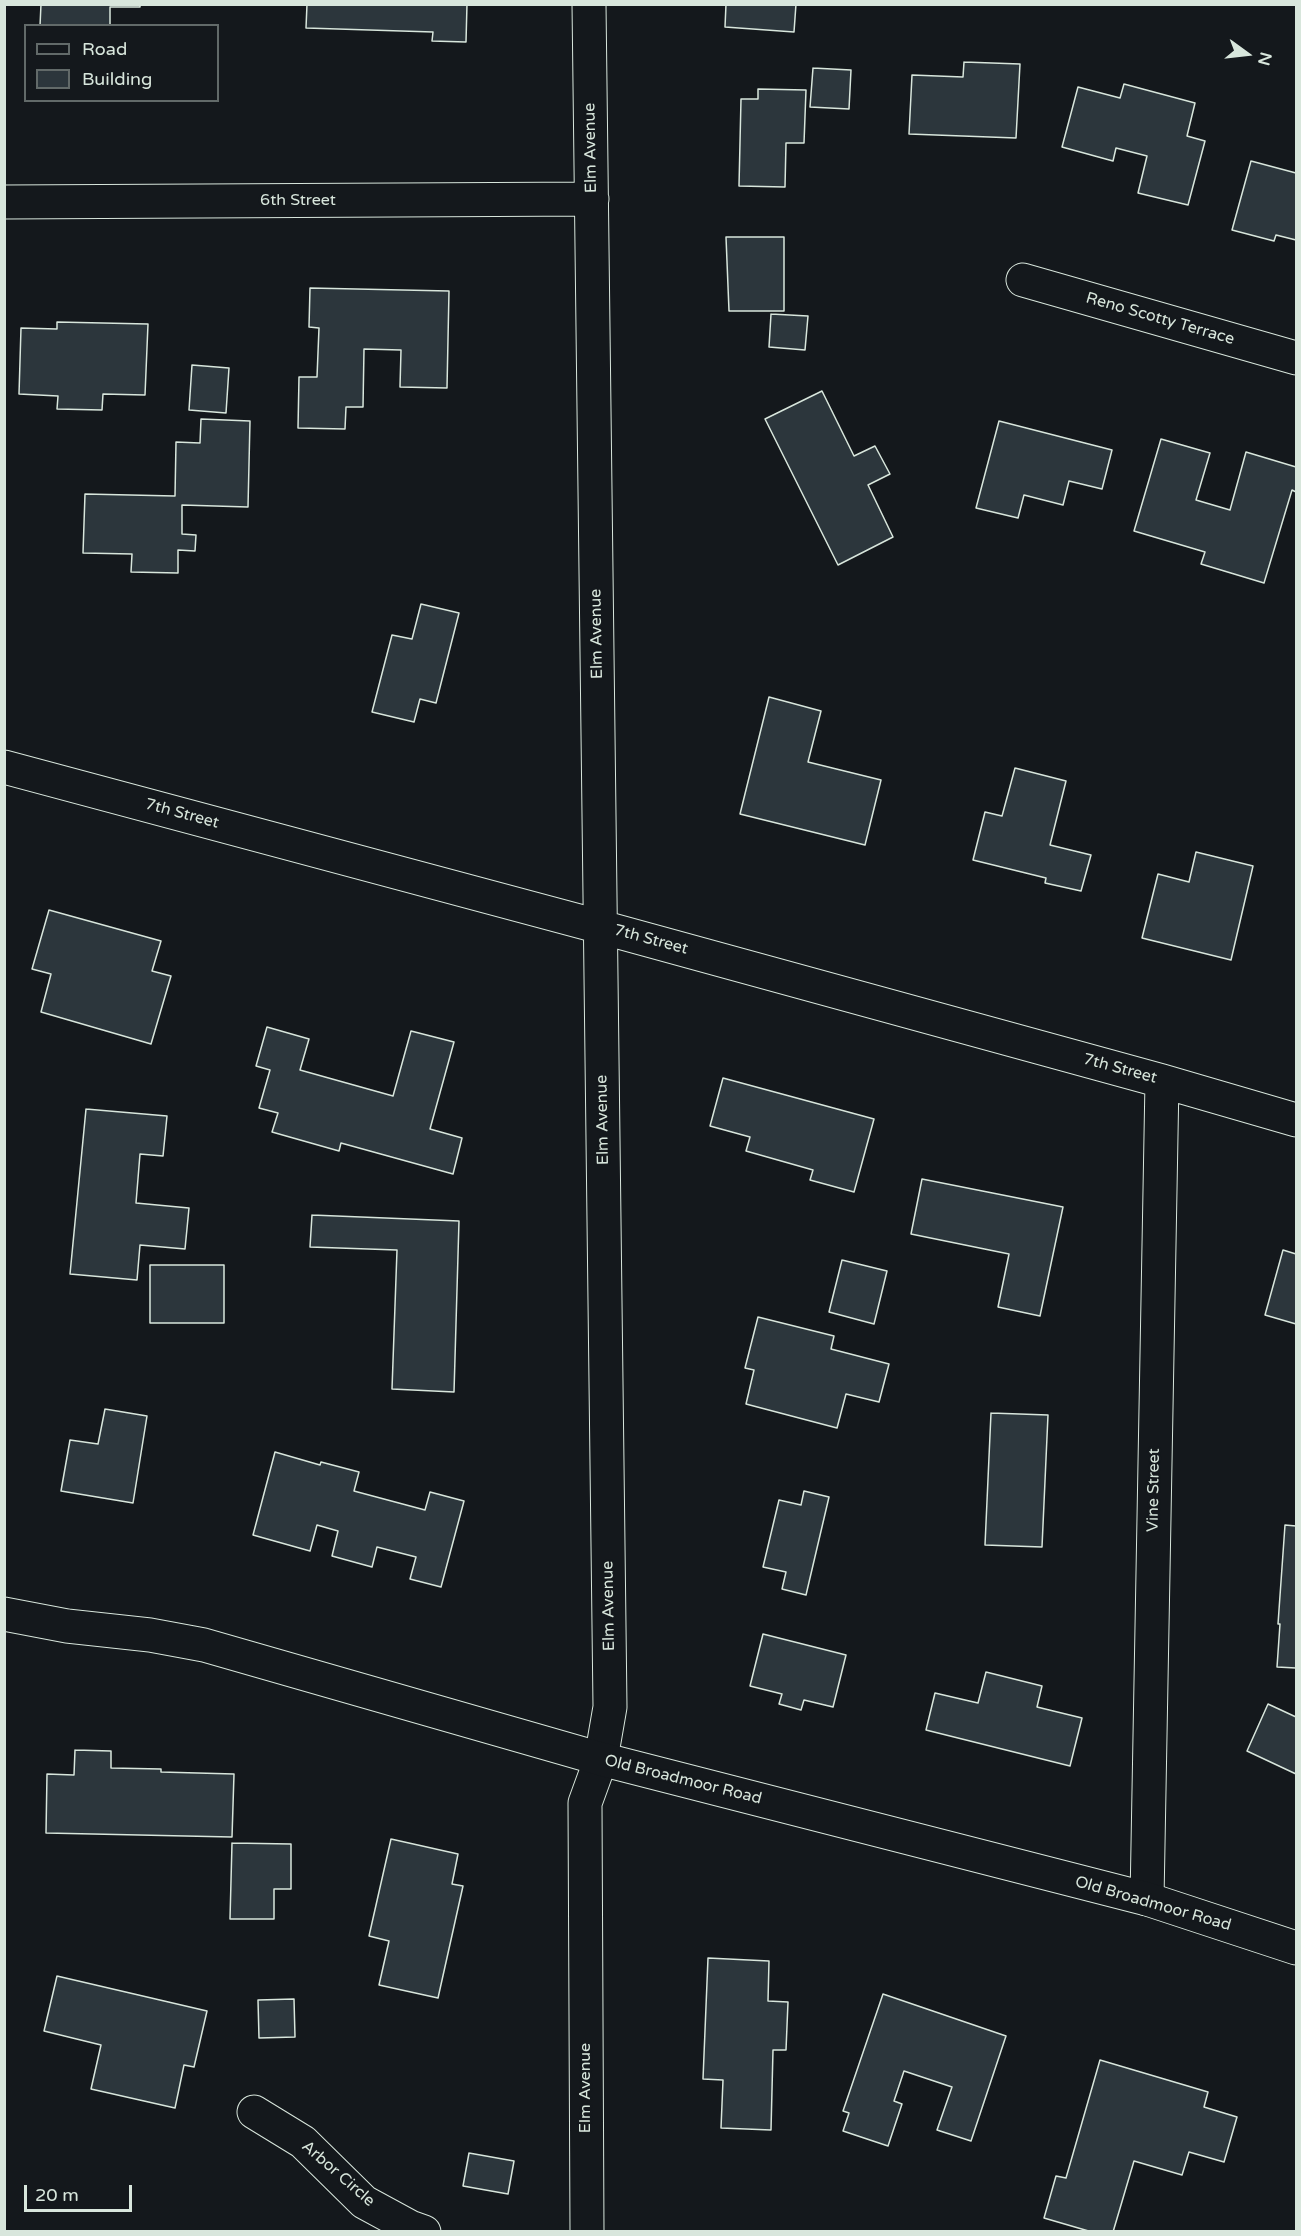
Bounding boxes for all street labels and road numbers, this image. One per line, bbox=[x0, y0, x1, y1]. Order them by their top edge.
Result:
street label: Elm Avenue bbox=[581, 103, 601, 193]
street label: 6th Street bbox=[260, 191, 336, 211]
street label: Reno Scotty Terrace bbox=[1084, 289, 1236, 349]
street label: Elm Avenue bbox=[587, 589, 607, 679]
street label: 7th Street bbox=[143, 795, 221, 833]
street label: 7th Street bbox=[612, 921, 690, 959]
street label: 7th Street bbox=[1081, 1050, 1159, 1088]
street label: Elm Avenue bbox=[593, 1075, 613, 1165]
street label: Vine Street bbox=[1144, 1448, 1164, 1532]
street label: Elm Avenue bbox=[599, 1561, 619, 1651]
street label: Old Broadmoor Road bbox=[602, 1751, 764, 1809]
street label: Old Broadmoor Road bbox=[1073, 1873, 1233, 1935]
street label: Elm Avenue bbox=[576, 2043, 596, 2133]
street label: Arbor Circle bbox=[297, 2137, 379, 2211]

